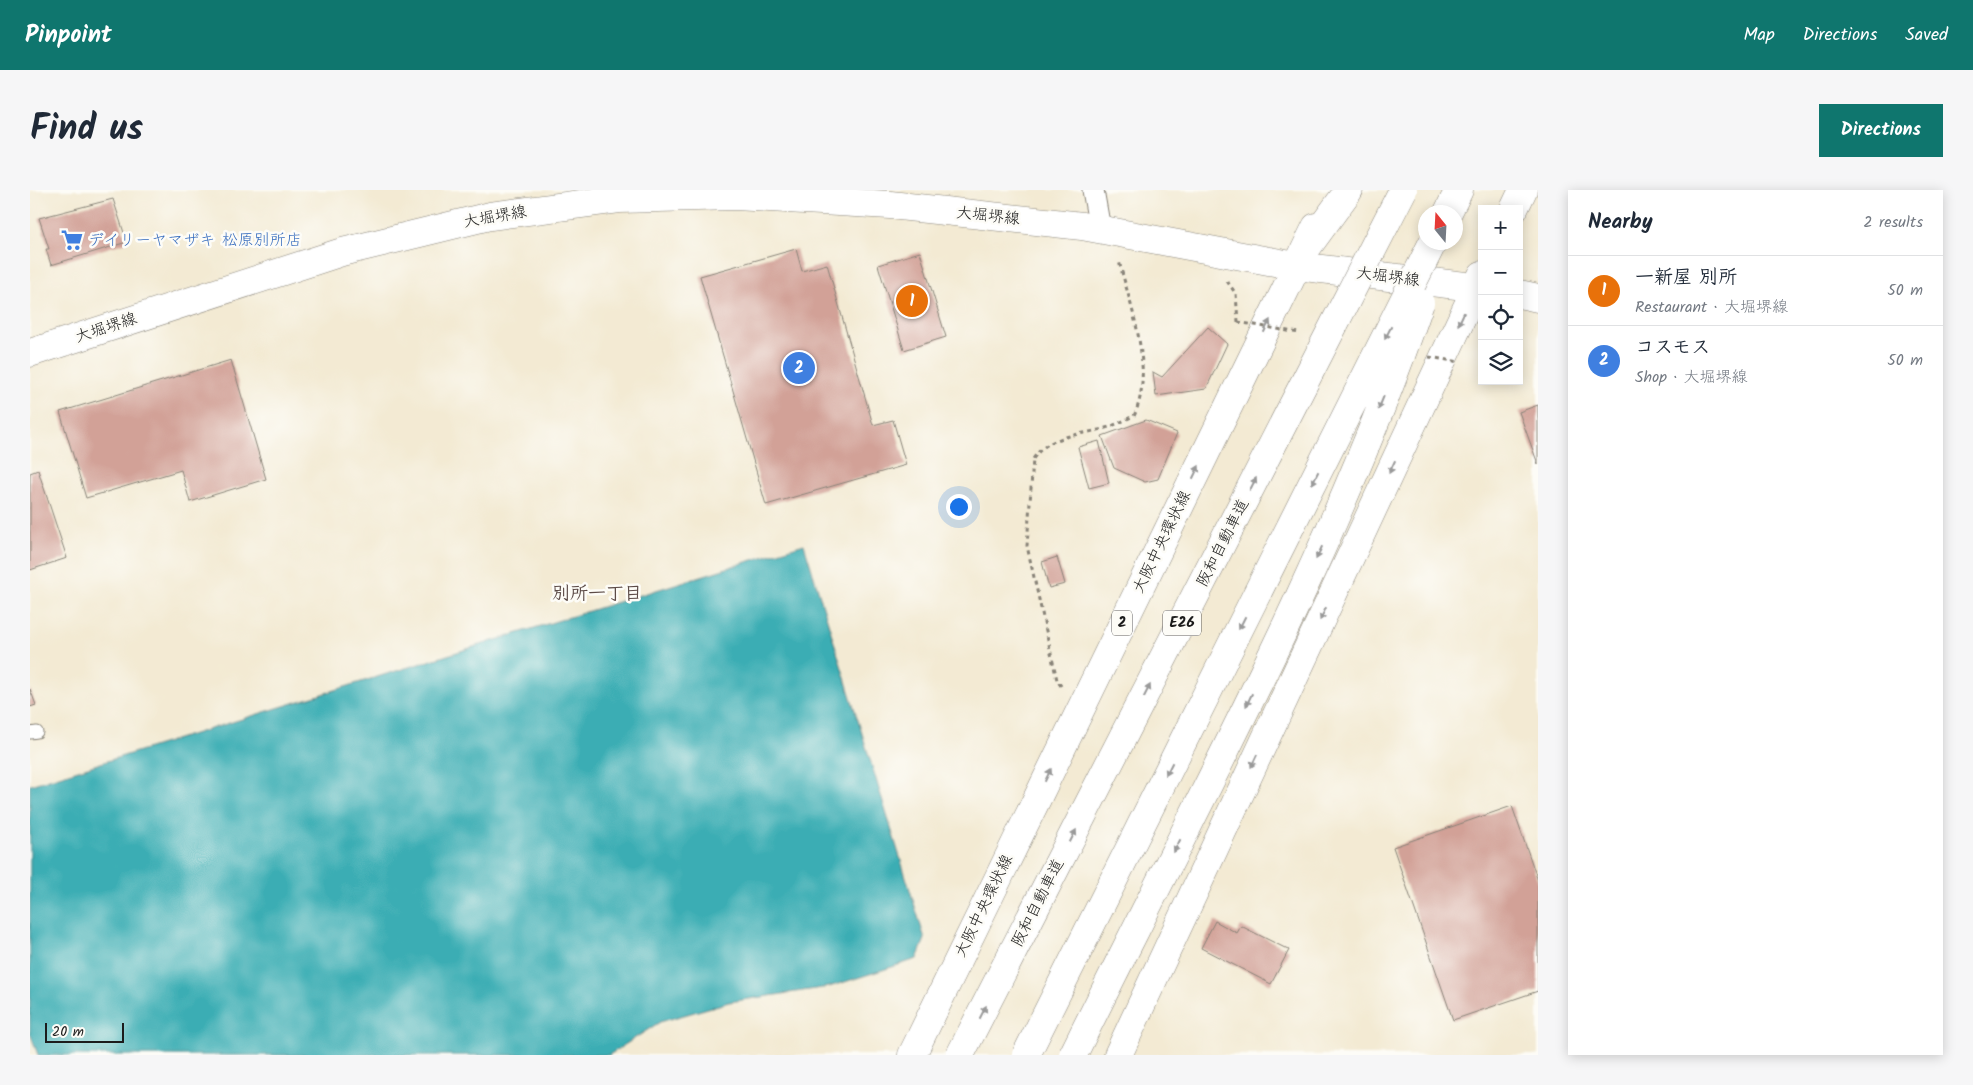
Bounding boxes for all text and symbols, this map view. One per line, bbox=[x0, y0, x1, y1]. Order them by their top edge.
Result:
text: Pinpoint bbox=[25, 16, 112, 55]
text: Map bbox=[1743, 21, 1775, 50]
text: Directions bbox=[1803, 21, 1877, 50]
text: Saved bbox=[1905, 21, 1948, 50]
text: Find us bbox=[30, 102, 143, 158]
button: Directions bbox=[1819, 104, 1943, 157]
street label: 大堀堺線 bbox=[461, 199, 529, 235]
street label: 大堀堺線 bbox=[955, 200, 1021, 232]
north arrow bbox=[1418, 205, 1463, 250]
map controls bbox=[1478, 205, 1523, 385]
button: + bbox=[1478, 205, 1523, 250]
text: Nearby bbox=[1588, 206, 1653, 239]
text: 2 results bbox=[1863, 210, 1923, 235]
supermarket icon: デイリーヤマザキ 松原別所店 bbox=[59, 227, 85, 253]
place label: デイリーヤマザキ 松原別所店 bbox=[88, 228, 302, 253]
button: − bbox=[1478, 250, 1523, 295]
street label: 大堀堺線 bbox=[1355, 261, 1421, 293]
text: 一新屋 別所 bbox=[1635, 263, 1737, 293]
text: 1 bbox=[1602, 278, 1606, 303]
text: 50 m bbox=[1887, 278, 1923, 303]
pin: 1 bbox=[896, 282, 928, 320]
button: locate bbox=[1478, 295, 1523, 340]
text: Restaurant · 大堀堺線 bbox=[1635, 295, 1788, 320]
street label: 大堀堺線 bbox=[72, 306, 140, 350]
one-way arrow bbox=[1457, 312, 1465, 327]
one-way arrow bbox=[1263, 319, 1271, 333]
one-way arrow bbox=[1384, 326, 1392, 340]
text: コスモス bbox=[1635, 333, 1710, 363]
button: layers bbox=[1478, 340, 1523, 385]
text: 2 bbox=[1599, 348, 1609, 373]
text: 50 m bbox=[1887, 348, 1923, 373]
pin: 2 bbox=[783, 349, 815, 387]
text: Shop · 大堀堺線 bbox=[1635, 365, 1748, 390]
one-way arrow bbox=[1377, 396, 1385, 411]
one-way arrow bbox=[1388, 459, 1396, 474]
one-way arrow bbox=[1192, 465, 1200, 479]
one-way arrow bbox=[1311, 471, 1319, 485]
one-way arrow bbox=[1249, 477, 1257, 492]
street label: 大阪中央環状線 bbox=[1126, 486, 1198, 598]
your location bbox=[946, 494, 972, 520]
street label: 阪和自動車道 bbox=[1190, 495, 1256, 591]
one-way arrow bbox=[1314, 546, 1322, 560]
district label: 別所一丁目 bbox=[552, 580, 642, 609]
one-way arrow bbox=[1318, 607, 1326, 621]
road number: 2 bbox=[1112, 610, 1132, 636]
road number: E26 bbox=[1163, 610, 1201, 636]
one-way arrow bbox=[1238, 616, 1246, 631]
one-way arrow bbox=[1143, 684, 1151, 699]
one-way arrow bbox=[1245, 693, 1253, 707]
one-way arrow bbox=[1250, 754, 1258, 768]
one-way arrow bbox=[1165, 762, 1173, 776]
one-way arrow bbox=[1044, 768, 1052, 782]
one-way arrow bbox=[1069, 829, 1077, 843]
one-way arrow bbox=[1173, 838, 1181, 853]
street label: 大阪中央環状線 bbox=[948, 850, 1020, 962]
street label: 阪和自動車道 bbox=[1005, 855, 1071, 951]
one-way arrow bbox=[979, 1004, 987, 1019]
scale bar bbox=[45, 1020, 124, 1043]
text: 20 m bbox=[52, 1021, 84, 1043]

